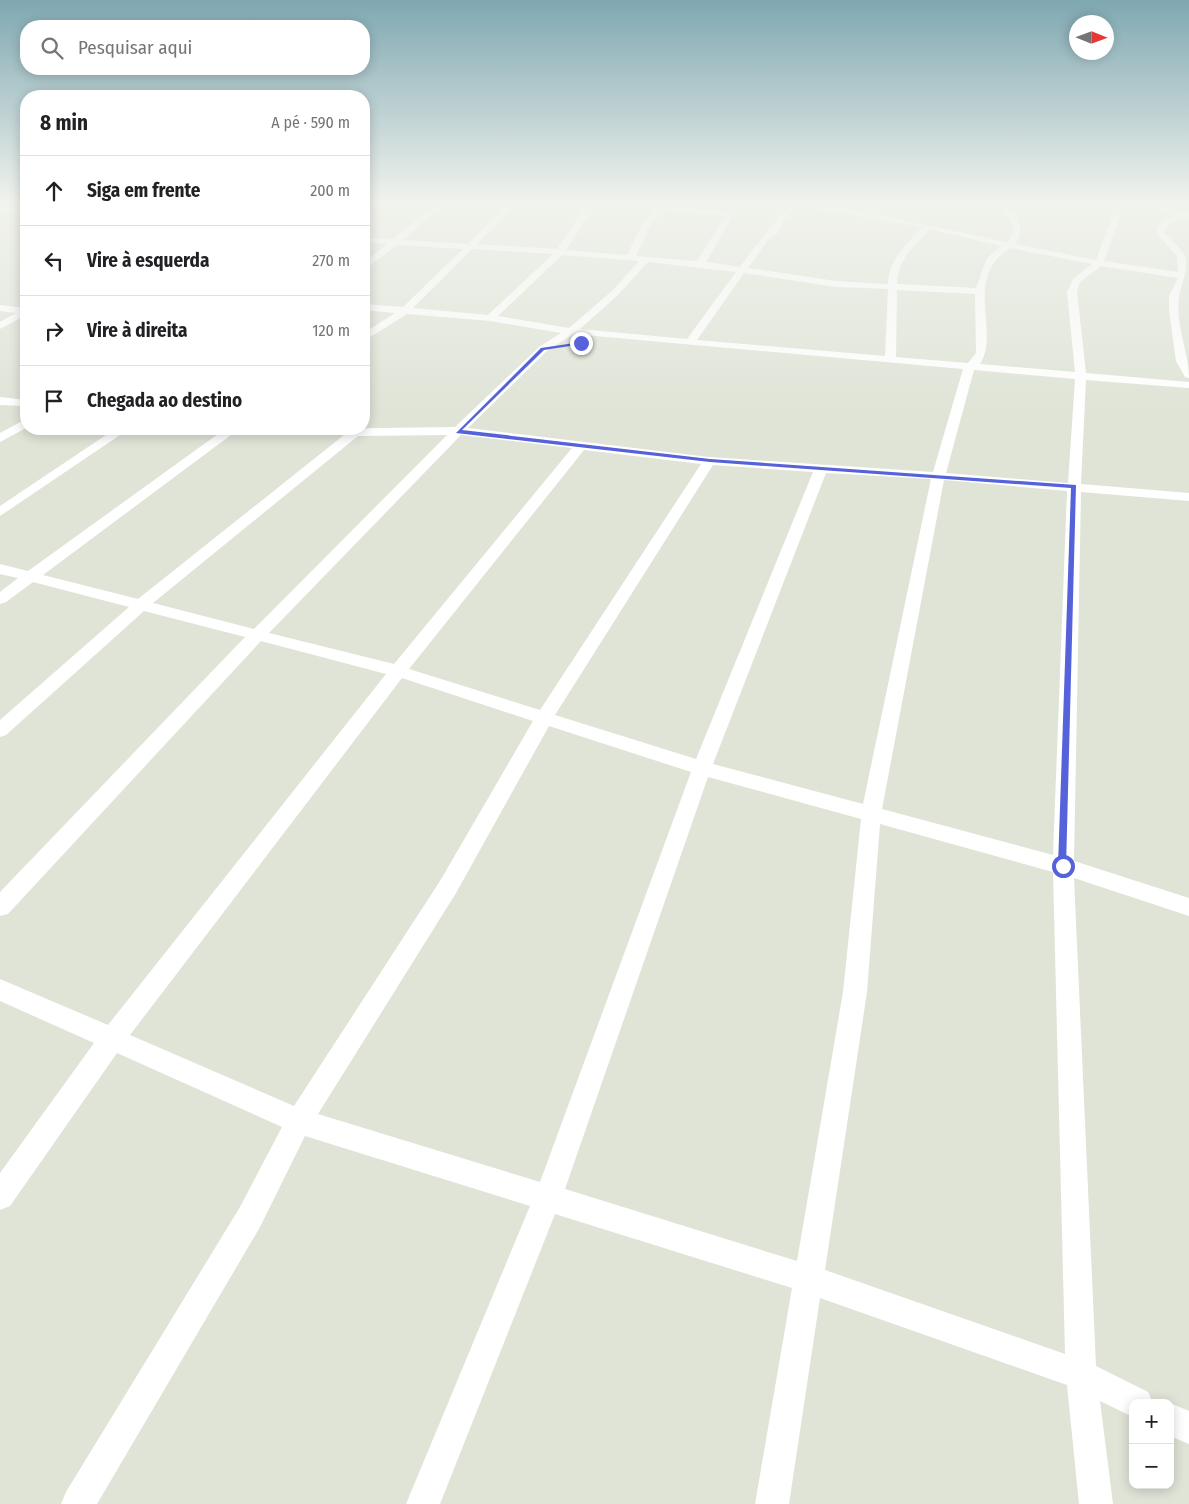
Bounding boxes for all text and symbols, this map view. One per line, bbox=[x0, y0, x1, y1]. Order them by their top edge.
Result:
north arrow bbox=[1069, 15, 1114, 60]
search box bbox=[20, 20, 370, 75]
icon: search bbox=[38, 34, 66, 62]
text: Pesquisar aqui bbox=[78, 36, 192, 59]
text: 8 min bbox=[40, 110, 88, 136]
text: A pé · 590 m bbox=[271, 113, 350, 132]
icon: ahead bbox=[40, 177, 68, 205]
text: Siga em frente bbox=[87, 179, 201, 202]
text: 200 m bbox=[310, 181, 350, 200]
icon: left bbox=[40, 247, 68, 275]
text: Vire à esquerda bbox=[87, 249, 209, 272]
text: 270 m bbox=[312, 251, 350, 270]
icon: right bbox=[40, 317, 68, 345]
text: Vire à direita bbox=[87, 319, 188, 342]
text: 120 m bbox=[312, 321, 350, 340]
route end bbox=[570, 332, 593, 355]
icon: arrive bbox=[40, 387, 68, 415]
text: Chegada ao destino bbox=[87, 389, 242, 412]
route start bbox=[1052, 855, 1075, 878]
map controls bbox=[1129, 1399, 1174, 1489]
button: + bbox=[1129, 1399, 1174, 1444]
button: − bbox=[1129, 1444, 1174, 1489]

